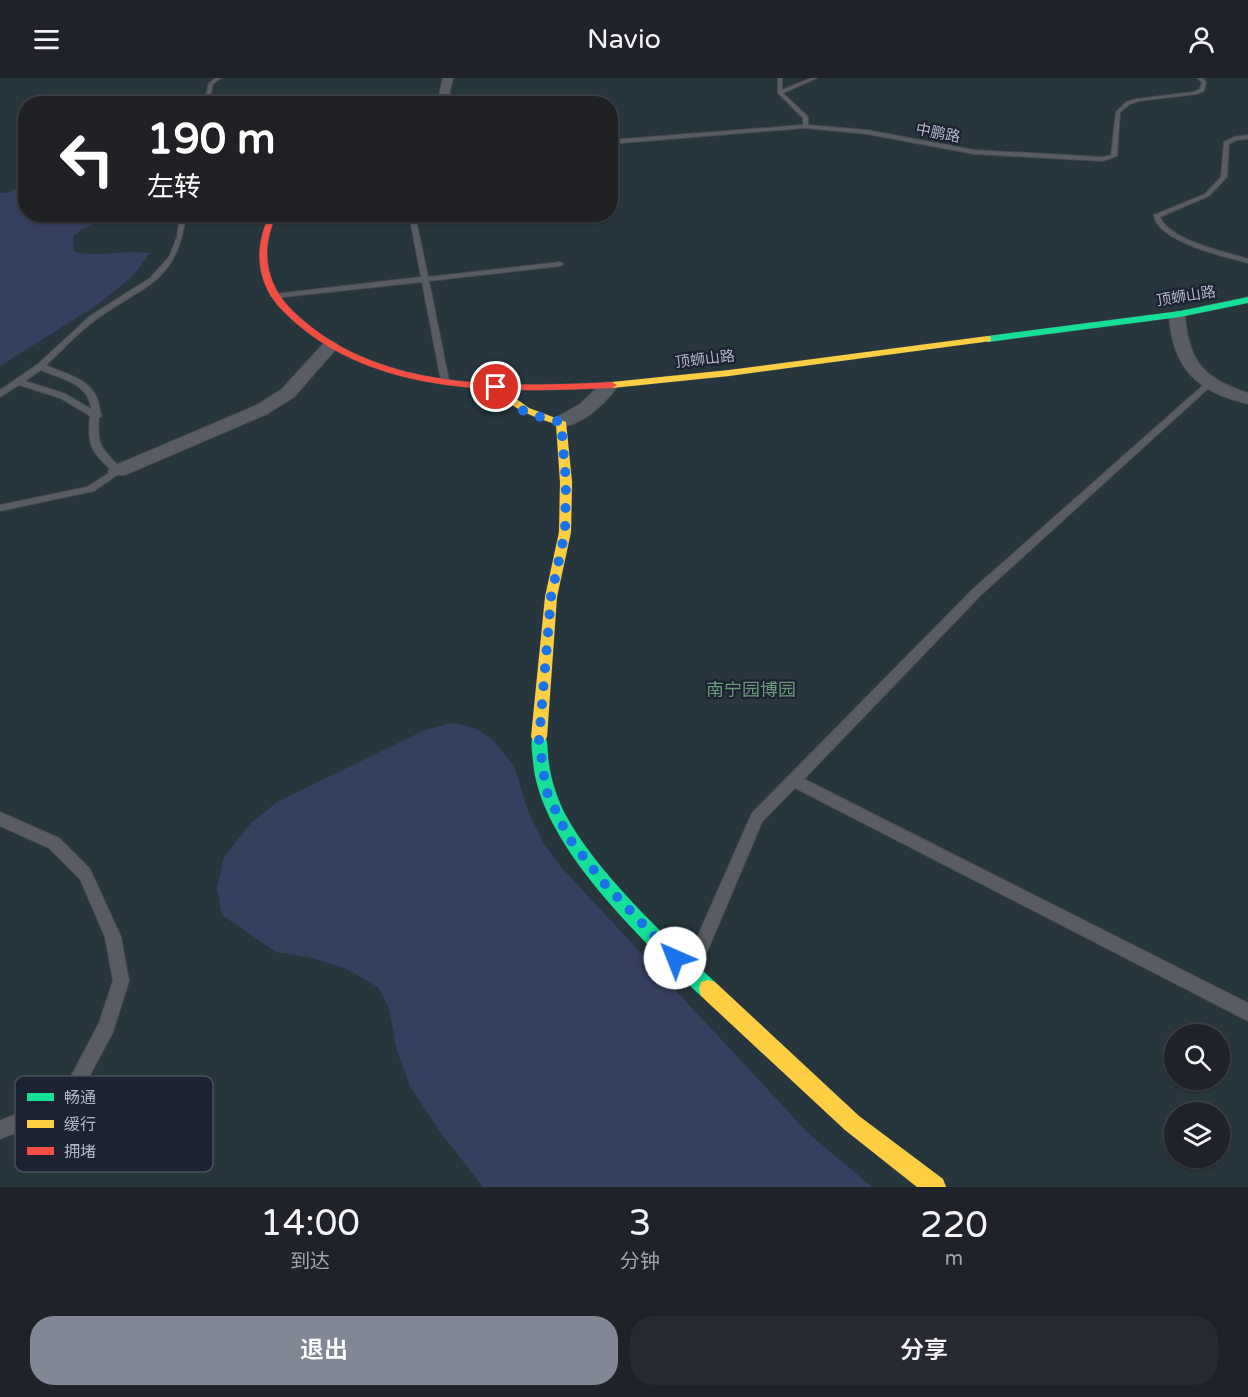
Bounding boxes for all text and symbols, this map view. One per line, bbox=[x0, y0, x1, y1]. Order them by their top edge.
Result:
icon: menu bbox=[30, 23, 63, 56]
text: Navio bbox=[587, 23, 661, 56]
icon: person bbox=[1185, 23, 1218, 56]
text: 190 m bbox=[147, 114, 276, 165]
icon: left bbox=[48, 120, 126, 198]
street label: 中鹏路 bbox=[914, 120, 962, 146]
text: 左转 bbox=[147, 171, 201, 204]
street label: 顶蛳山路 bbox=[1155, 282, 1217, 310]
street label: 顶蛳山路 bbox=[674, 346, 736, 372]
pin bbox=[470, 361, 521, 412]
icon: arrive bbox=[479, 370, 512, 403]
park label: 南宁园博园 bbox=[706, 679, 796, 701]
position arrow bbox=[643, 926, 707, 990]
map controls bbox=[1164, 1024, 1230, 1168]
button: search bbox=[1164, 1024, 1230, 1090]
legend bbox=[15, 1076, 213, 1172]
text: 畅通 bbox=[64, 1088, 96, 1108]
button: layers bbox=[1164, 1102, 1230, 1168]
text: 缓行 bbox=[64, 1115, 96, 1135]
text: 拥堵 bbox=[64, 1142, 96, 1162]
text: 14:00 bbox=[260, 1202, 360, 1245]
text: 3 bbox=[629, 1202, 651, 1245]
text: 220 bbox=[920, 1204, 988, 1247]
text: m bbox=[945, 1247, 963, 1271]
text: 到达 bbox=[290, 1250, 330, 1274]
text: 分钟 bbox=[620, 1250, 660, 1274]
button: 退出 bbox=[30, 1316, 618, 1385]
button: 分享 bbox=[630, 1316, 1218, 1385]

